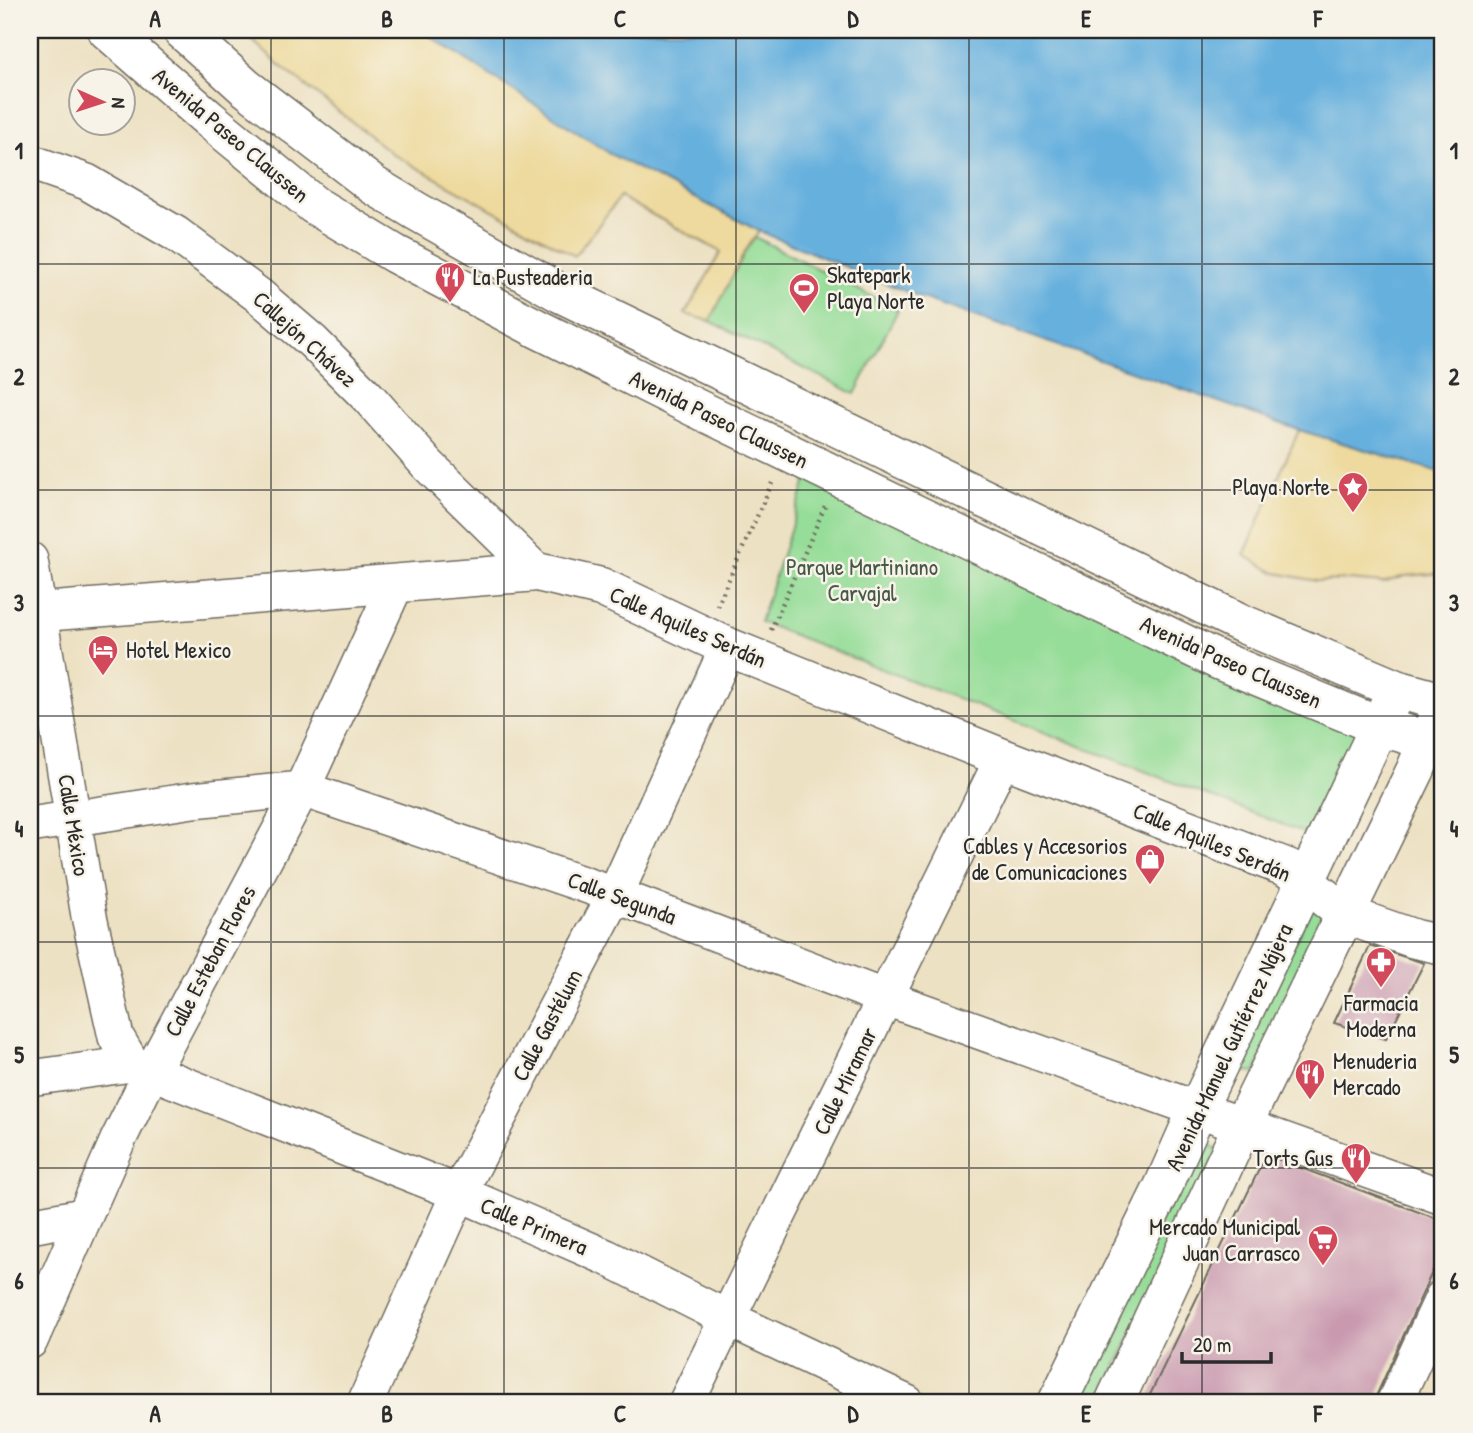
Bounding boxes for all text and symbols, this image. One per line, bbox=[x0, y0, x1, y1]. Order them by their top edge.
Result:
text: A bbox=[149, 3, 161, 34]
text: B bbox=[381, 3, 393, 34]
text: C bbox=[614, 3, 626, 34]
text: D bbox=[848, 3, 860, 34]
text: E bbox=[1081, 3, 1092, 34]
text: F bbox=[1313, 3, 1324, 34]
street label: Avenida Paseo Claussen bbox=[147, 60, 316, 209]
north arrow bbox=[66, 66, 136, 136]
text: N bbox=[106, 97, 132, 109]
text: 1 bbox=[15, 135, 23, 166]
text: 1 bbox=[1450, 135, 1458, 166]
place label: Skatepark Playa Norte bbox=[827, 259, 925, 316]
restaurant icon: La Pusteaderia bbox=[433, 260, 467, 304]
place label: La Pusteaderia bbox=[473, 261, 592, 292]
sports icon: Skatepark Playa Norte bbox=[787, 271, 821, 315]
street label: Callejón Chávez bbox=[246, 283, 364, 394]
text: 2 bbox=[14, 361, 25, 392]
text: 2 bbox=[1449, 361, 1460, 392]
street label: Avenida Paseo Claussen bbox=[625, 362, 814, 475]
place icon: Playa Norte bbox=[1336, 470, 1370, 514]
place label: Playa Norte bbox=[1232, 471, 1330, 502]
park label: Parque Martiniano Carvajal bbox=[786, 551, 938, 608]
street label: Calle Aquiles Serdán bbox=[605, 578, 772, 675]
text: 3 bbox=[14, 587, 24, 618]
text: 3 bbox=[1449, 587, 1459, 618]
street label: Avenida Paseo Claussen bbox=[1136, 608, 1327, 715]
hotel icon: Hotel Mexico bbox=[86, 633, 120, 677]
place label: Hotel Mexico bbox=[126, 634, 231, 665]
street label: Calle México bbox=[51, 772, 98, 878]
street label: Calle Aquiles Serdán bbox=[1129, 794, 1296, 889]
text: 4 bbox=[15, 813, 24, 844]
text: 4 bbox=[1450, 813, 1459, 844]
place label: Cables y Accesorios de Comunicaciones bbox=[963, 830, 1127, 887]
shop icon: Cables y Accesorios de Comunicaciones bbox=[1133, 842, 1167, 886]
street label: Calle Segunda bbox=[564, 864, 681, 932]
street label: Calle Esteban Flores bbox=[157, 880, 263, 1042]
street label: Avenida Manuel Gutiérrez Nájera bbox=[1158, 918, 1300, 1175]
pharmacy icon: Farmacia Moderna bbox=[1364, 945, 1398, 989]
street label: Calle Gastélum bbox=[504, 963, 589, 1086]
place label: Farmacia Moderna bbox=[1343, 987, 1418, 1044]
street label: Calle Miramar bbox=[805, 1022, 884, 1140]
text: 5 bbox=[14, 1039, 24, 1070]
text: 5 bbox=[1449, 1039, 1459, 1070]
place label: Menuderia Mercado bbox=[1333, 1045, 1417, 1102]
restaurant icon: Menuderia Mercado bbox=[1293, 1057, 1327, 1101]
restaurant icon: Torts Gus bbox=[1339, 1141, 1373, 1185]
place label: Torts Gus bbox=[1253, 1142, 1333, 1173]
street label: Calle Primera bbox=[476, 1189, 593, 1262]
place label: Mercado Municipal Juan Carrasco bbox=[1149, 1211, 1301, 1268]
supermarket icon: Mercado Municipal Juan Carrasco bbox=[1306, 1223, 1340, 1267]
text: 6 bbox=[14, 1265, 24, 1296]
text: 6 bbox=[1449, 1265, 1459, 1296]
scale bar bbox=[1182, 1321, 1272, 1365]
text: 20 m bbox=[1193, 1330, 1231, 1359]
text: A bbox=[149, 1398, 161, 1429]
text: B bbox=[381, 1398, 393, 1429]
text: C bbox=[614, 1398, 626, 1429]
text: D bbox=[848, 1398, 860, 1429]
text: E bbox=[1081, 1398, 1092, 1429]
text: F bbox=[1313, 1398, 1324, 1429]

